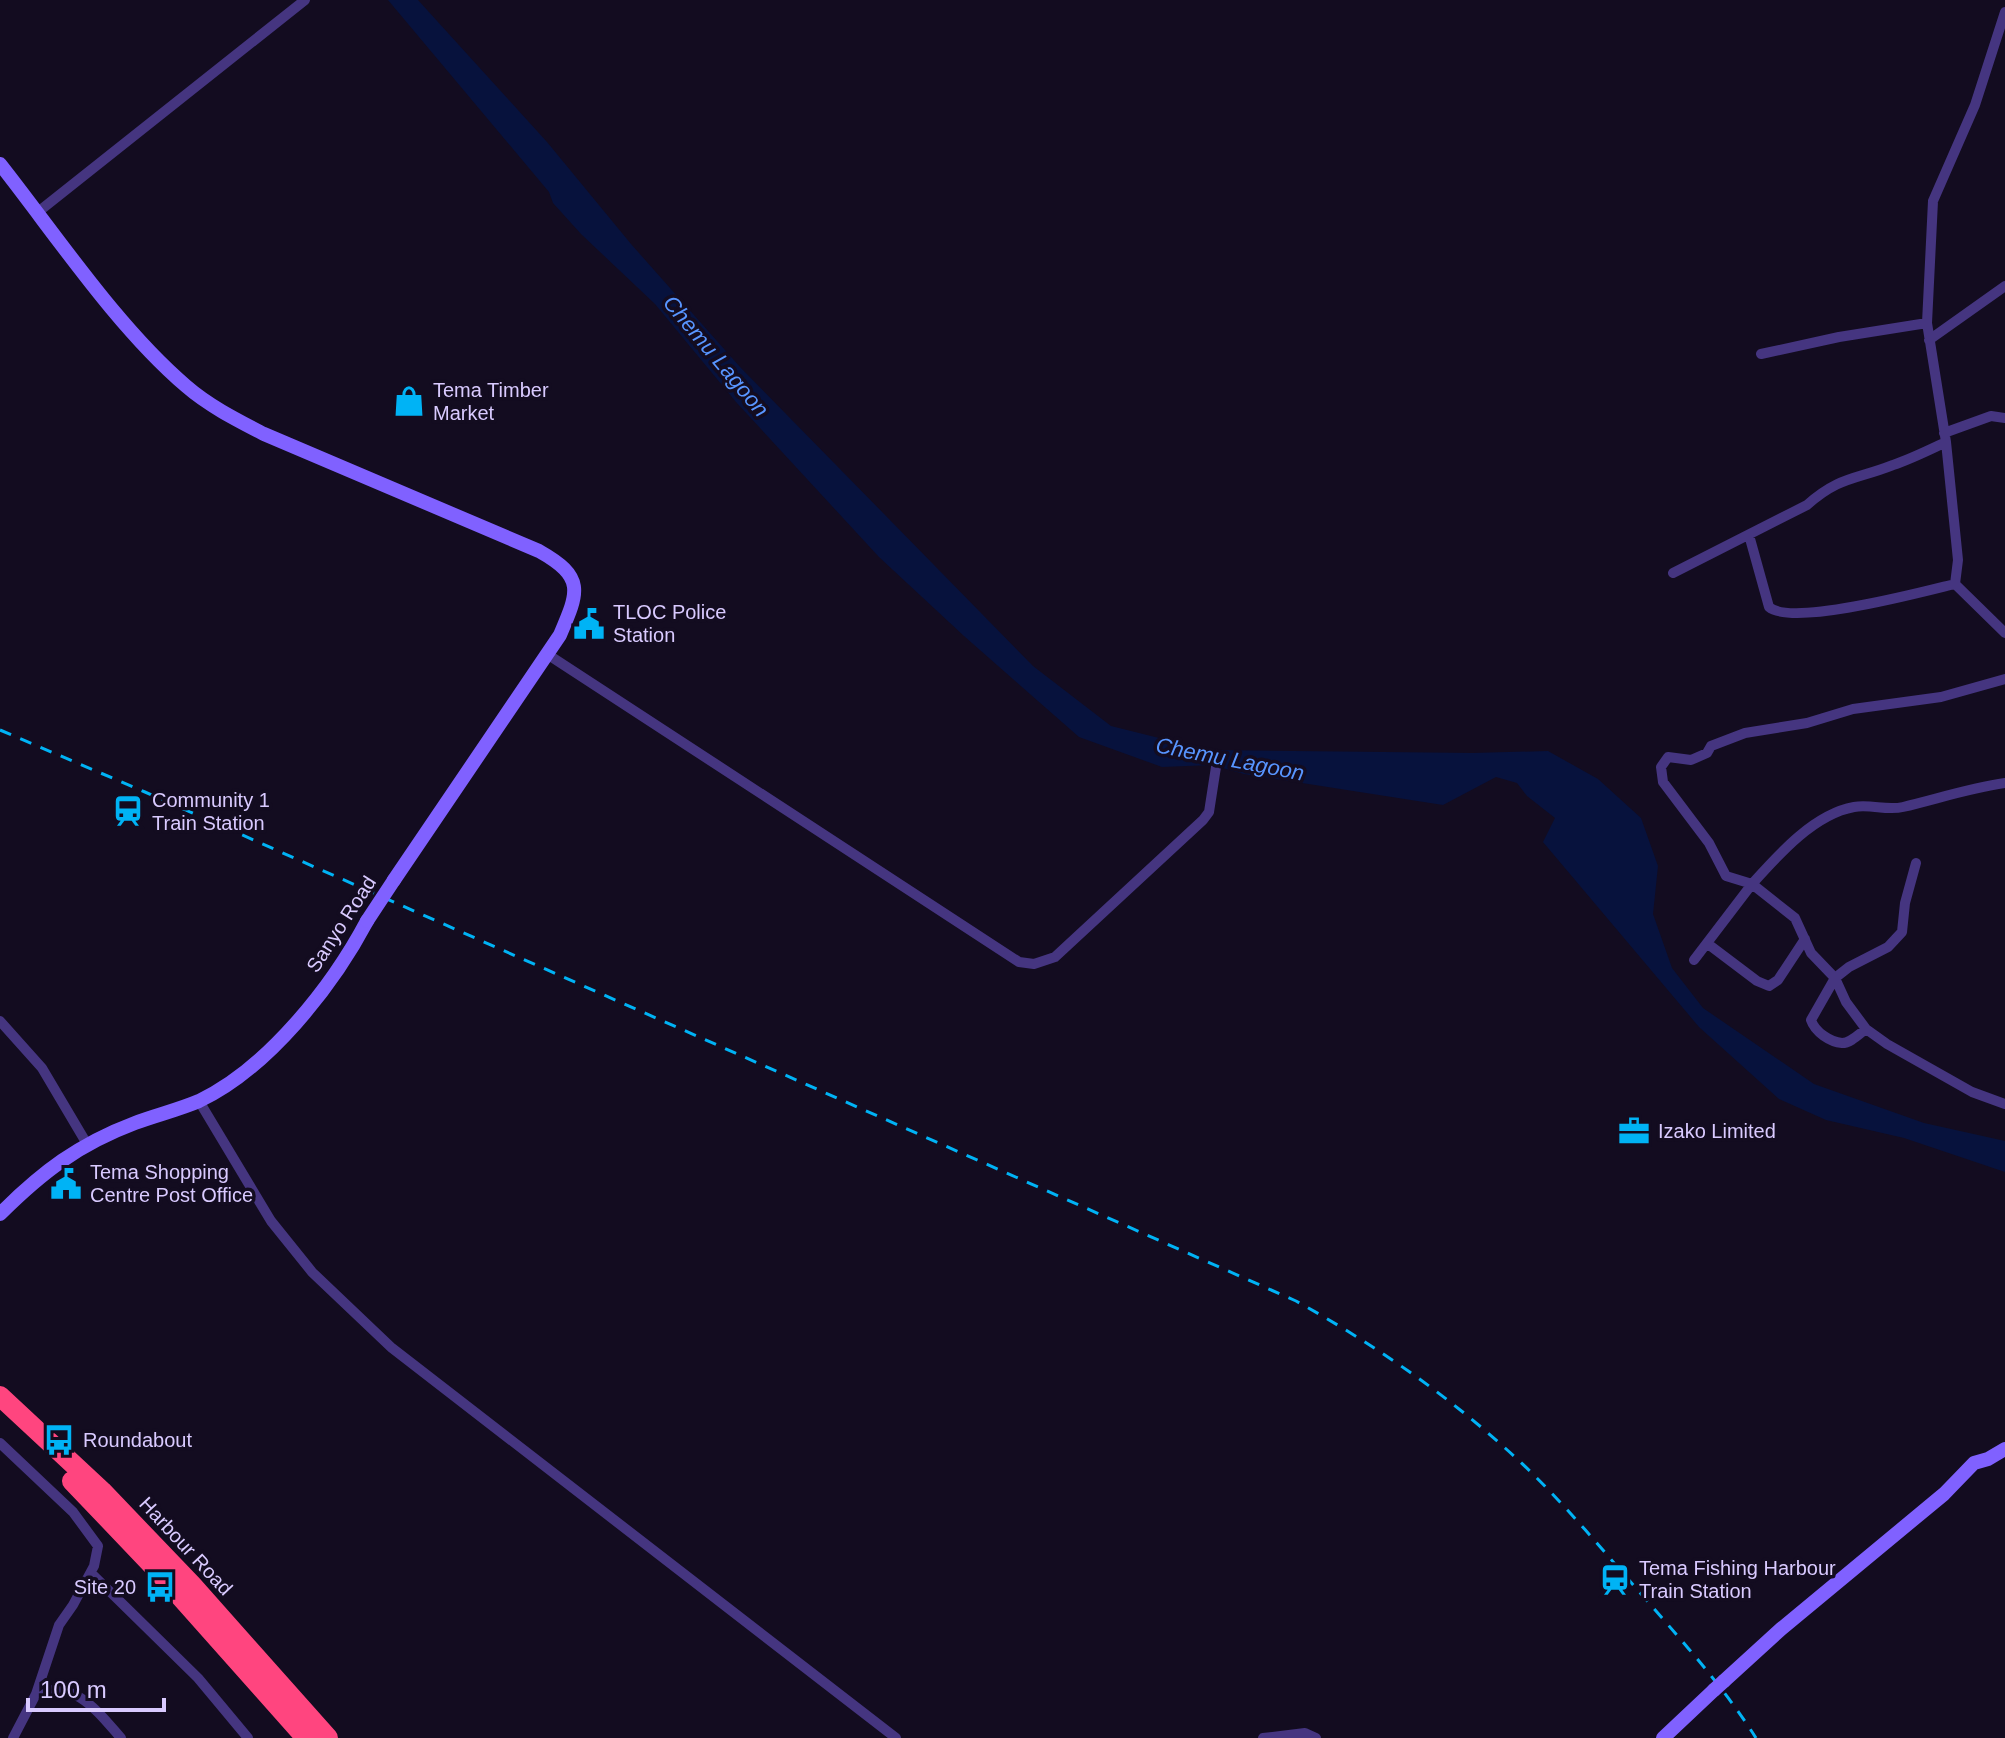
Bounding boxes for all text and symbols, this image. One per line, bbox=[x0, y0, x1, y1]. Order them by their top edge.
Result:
water label: Chemu Lagoon bbox=[658, 290, 774, 422]
place label: Tema Timber Market bbox=[433, 379, 549, 424]
shop icon: Tema Timber Market bbox=[392, 384, 426, 418]
place label: TLOC Police Station bbox=[613, 601, 726, 646]
public building icon: TLOC Police Station bbox=[572, 607, 606, 641]
water label: Chemu Lagoon bbox=[1154, 732, 1306, 786]
place label: Community 1 Train Station bbox=[152, 789, 270, 834]
station icon: Community 1 Train Station bbox=[111, 794, 145, 828]
street label: Sanyo Road bbox=[302, 872, 380, 976]
office icon: Izako Limited bbox=[1617, 1114, 1651, 1148]
place label: Izako Limited bbox=[1658, 1120, 1776, 1142]
place label: Tema Shopping Centre Post Office bbox=[90, 1161, 253, 1206]
public building icon: Tema Shopping Centre Post Office bbox=[49, 1167, 83, 1201]
bus stop icon: Roundabout bbox=[42, 1423, 76, 1457]
place label: Roundabout bbox=[83, 1429, 192, 1451]
street label: Harbour Road bbox=[135, 1493, 237, 1599]
place label: Tema Fishing Harbour Train Station bbox=[1639, 1557, 1836, 1602]
station icon: Tema Fishing Harbour Train Station bbox=[1598, 1563, 1632, 1597]
bus stop icon: Site 20 bbox=[143, 1570, 177, 1604]
place label: Site 20 bbox=[74, 1576, 136, 1598]
scale bar bbox=[28, 1662, 164, 1712]
text: 100 m bbox=[40, 1676, 107, 1703]

